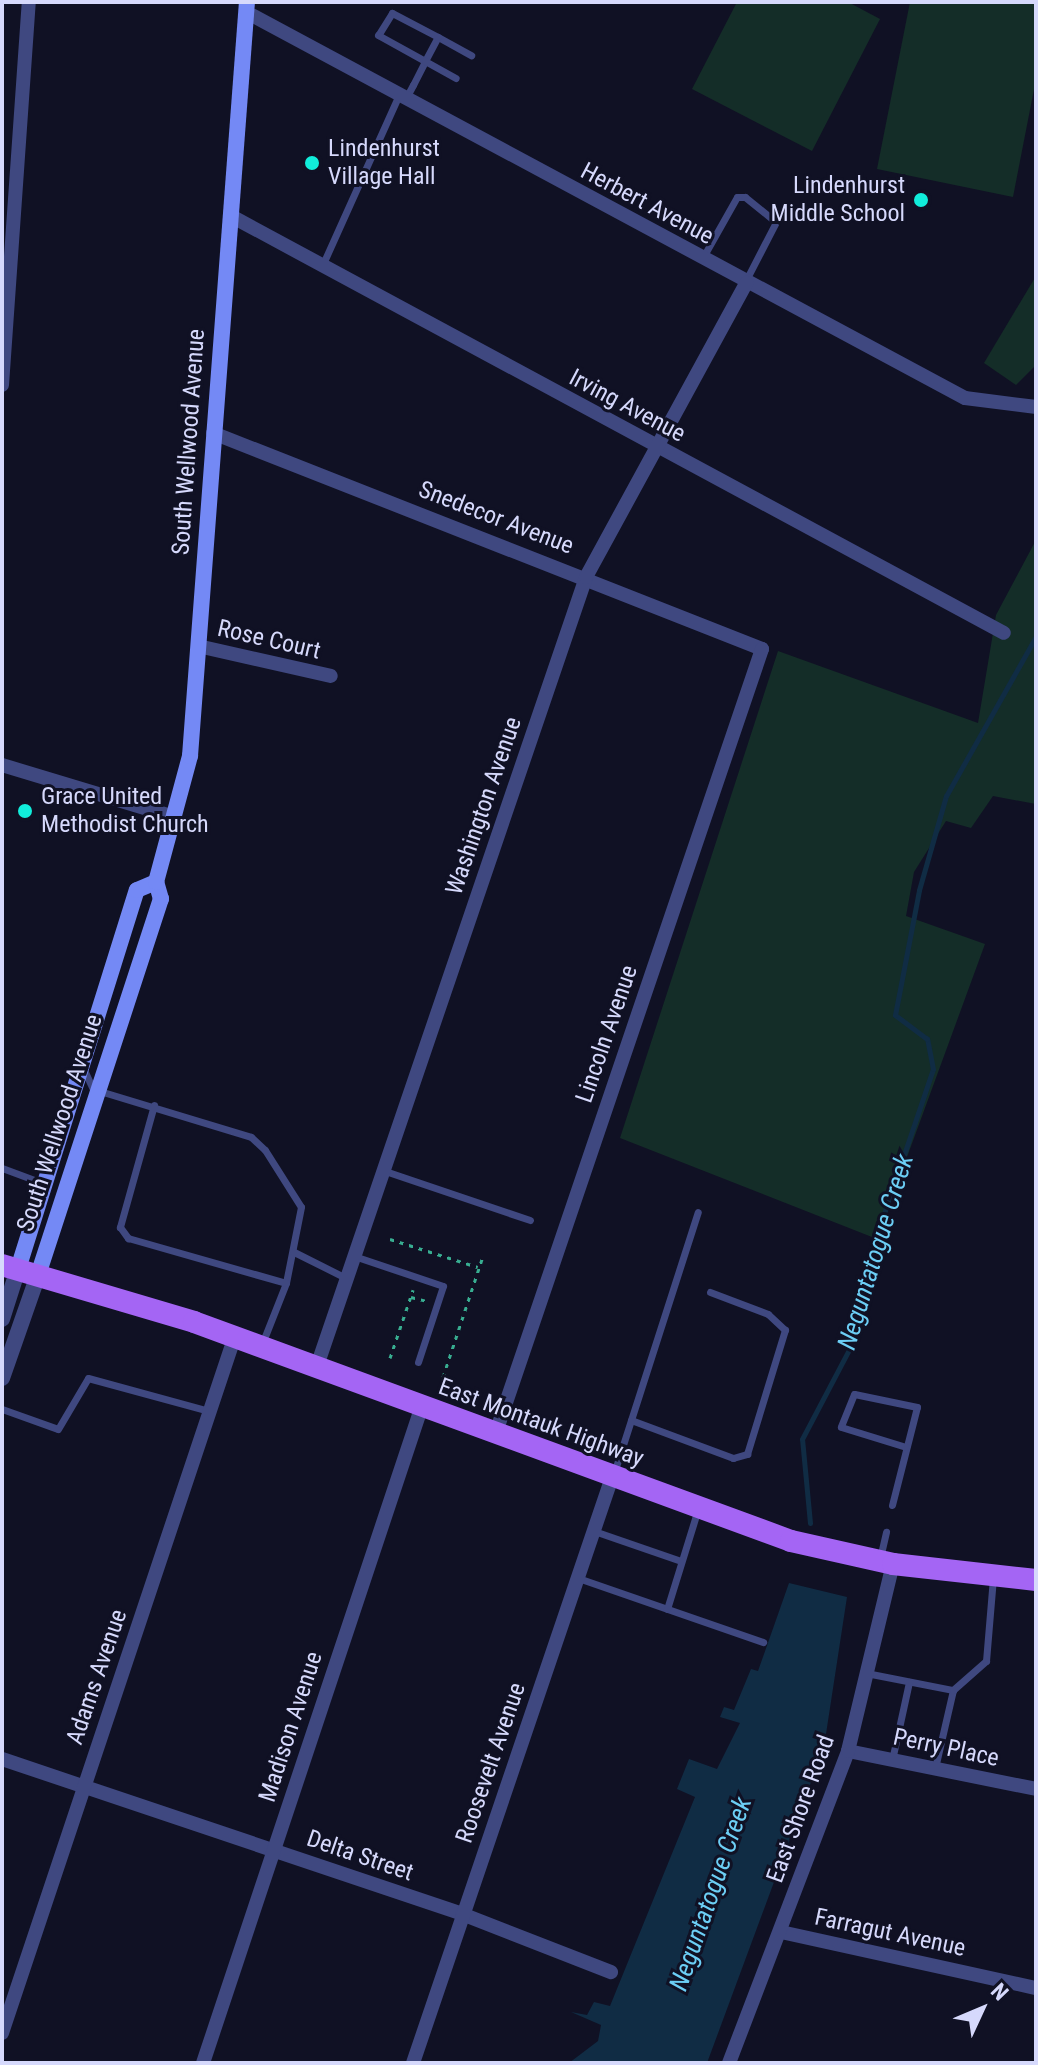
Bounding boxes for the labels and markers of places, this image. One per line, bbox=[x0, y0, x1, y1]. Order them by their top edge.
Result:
place label: Lindenhurst Village Hall bbox=[328, 135, 440, 191]
marker: Lindenhurst Village Hall bbox=[303, 154, 321, 172]
place label: Lindenhurst Middle School bbox=[771, 172, 905, 228]
marker: Lindenhurst Middle School bbox=[912, 191, 930, 209]
place label: Grace United Methodist Church bbox=[41, 783, 209, 839]
marker: Grace United Methodist Church bbox=[16, 802, 34, 820]

